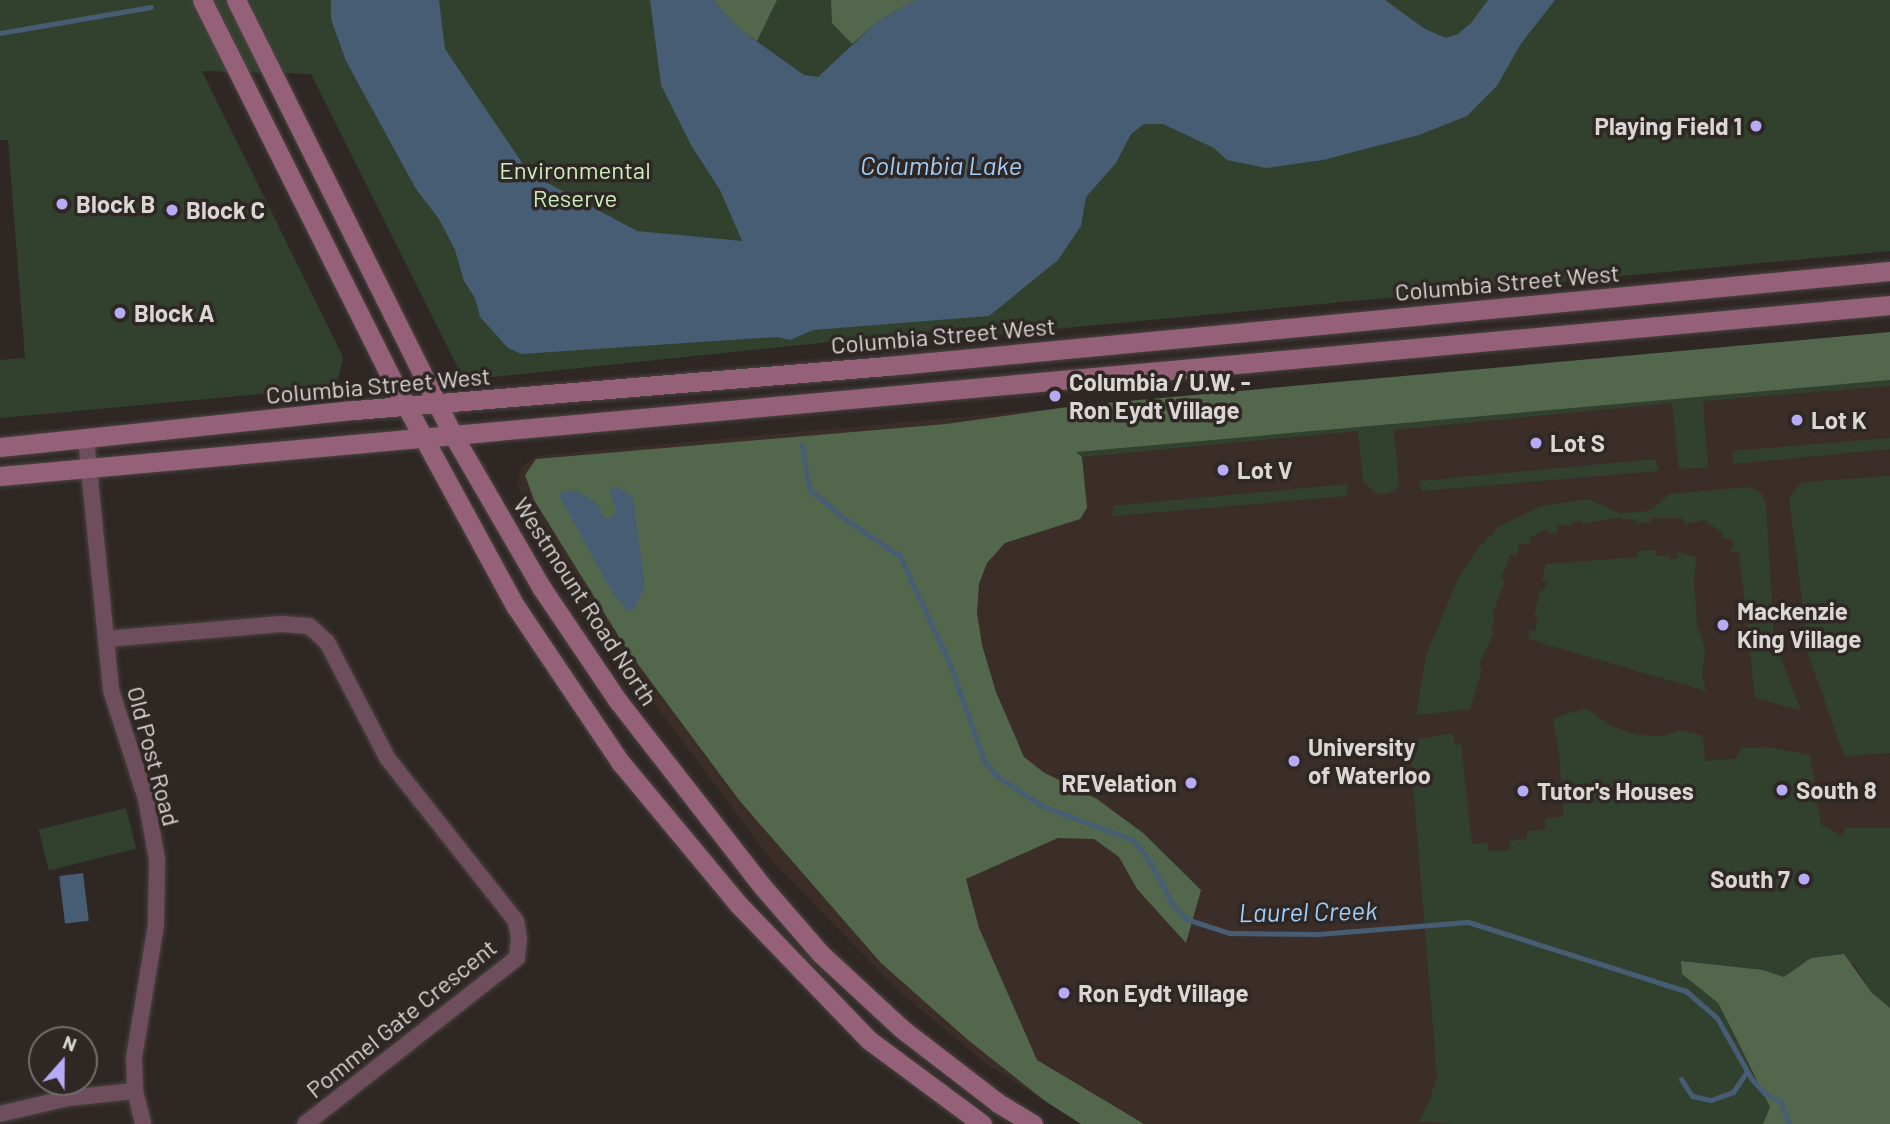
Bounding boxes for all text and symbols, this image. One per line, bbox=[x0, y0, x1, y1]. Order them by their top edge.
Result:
place label: Playing Field 1 bbox=[1595, 112, 1742, 140]
marker: Playing Field 1 bbox=[1748, 118, 1764, 134]
water label: Columbia Lake bbox=[860, 149, 1022, 181]
park label: Environmental Reserve bbox=[499, 156, 651, 212]
place label: Block B bbox=[76, 190, 155, 218]
marker: Block B bbox=[54, 196, 70, 212]
place label: Block C bbox=[186, 196, 265, 224]
marker: Block C bbox=[164, 202, 180, 218]
street label: Columbia Street West bbox=[1394, 258, 1620, 306]
place label: Block A bbox=[134, 299, 215, 327]
marker: Block A bbox=[112, 305, 128, 321]
street label: Columbia Street West bbox=[830, 311, 1056, 359]
street label: Columbia Street West bbox=[265, 361, 491, 409]
place label: Columbia / U.W. - Ron Eydt Village bbox=[1069, 368, 1250, 424]
marker: Columbia / U.W. - Ron Eydt Village bbox=[1047, 388, 1063, 404]
place label: Lot K bbox=[1811, 406, 1867, 434]
marker: Lot K bbox=[1789, 412, 1805, 428]
place label: Lot S bbox=[1550, 429, 1605, 457]
marker: Lot S bbox=[1528, 435, 1544, 451]
place label: Lot V bbox=[1237, 456, 1293, 484]
marker: Lot V bbox=[1215, 462, 1231, 478]
street label: Westmount Road North bbox=[508, 491, 664, 711]
place label: Mackenzie King Village bbox=[1737, 597, 1861, 653]
marker: Mackenzie King Village bbox=[1715, 617, 1731, 633]
street label: Old Post Road bbox=[122, 683, 186, 829]
place label: University of Waterloo bbox=[1308, 733, 1431, 789]
marker: University of Waterloo bbox=[1286, 753, 1302, 769]
place label: REVelation bbox=[1062, 769, 1177, 797]
marker: REVelation bbox=[1183, 775, 1199, 791]
place label: South 8 bbox=[1796, 776, 1877, 804]
place label: Tutor's Houses bbox=[1537, 777, 1694, 805]
marker: South 8 bbox=[1774, 782, 1790, 798]
marker: Tutor's Houses bbox=[1515, 783, 1531, 799]
place label: South 7 bbox=[1710, 865, 1790, 893]
marker: South 7 bbox=[1796, 871, 1812, 887]
water label: Laurel Creek bbox=[1238, 894, 1378, 928]
street label: Pommel Gate Crescent bbox=[300, 932, 502, 1104]
place label: Ron Eydt Village bbox=[1078, 979, 1249, 1007]
marker: Ron Eydt Village bbox=[1056, 985, 1072, 1001]
north arrow bbox=[28, 1026, 98, 1096]
text: N bbox=[60, 1030, 80, 1056]

